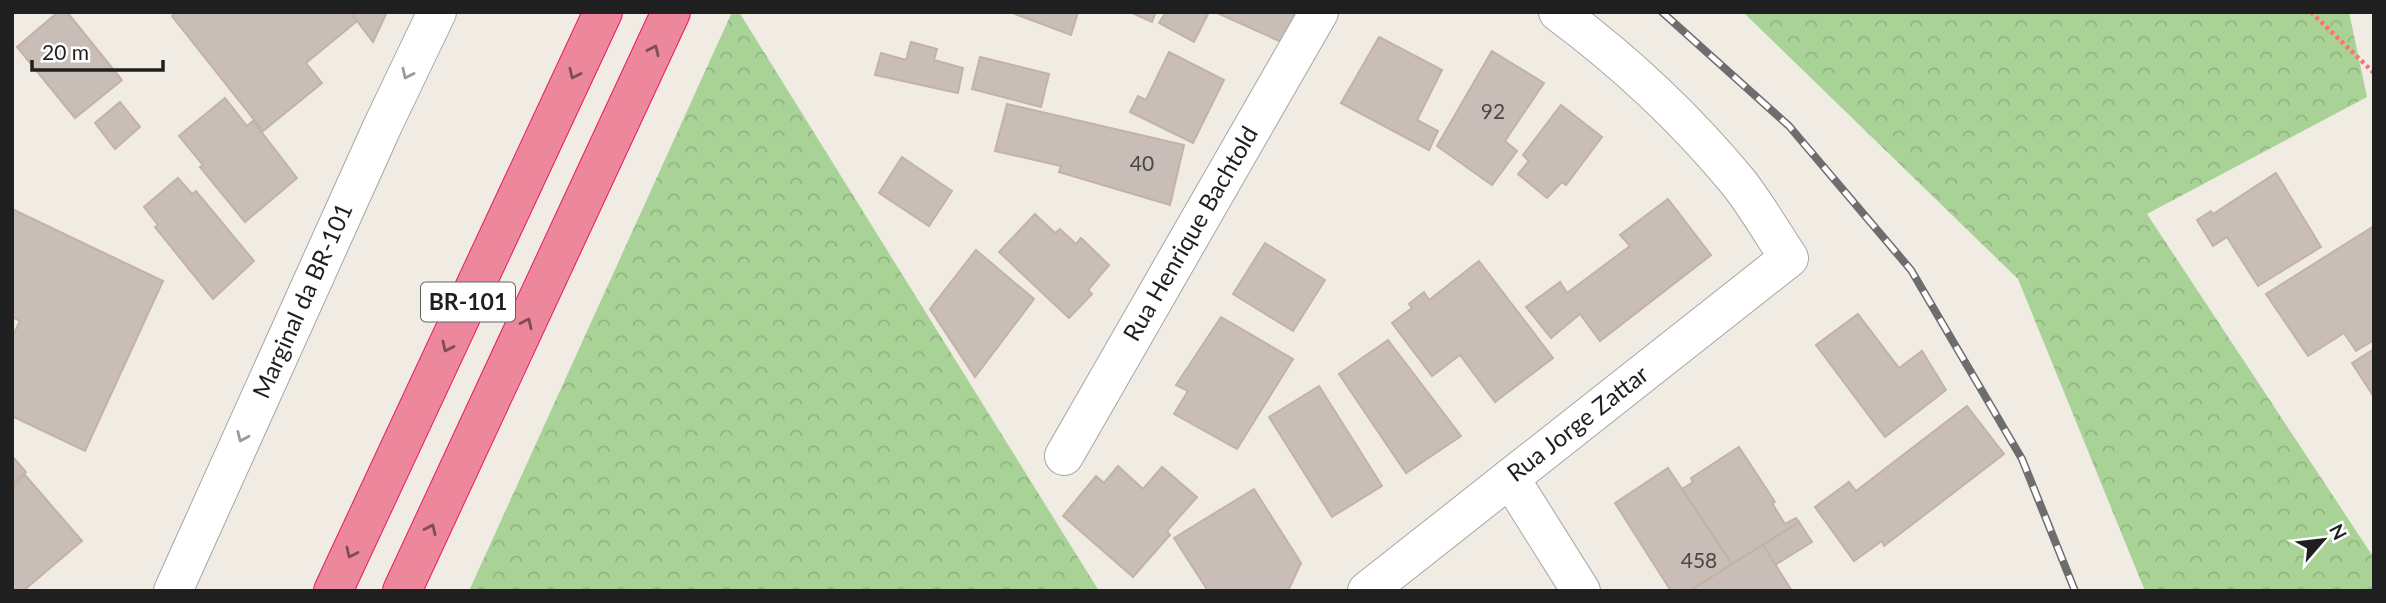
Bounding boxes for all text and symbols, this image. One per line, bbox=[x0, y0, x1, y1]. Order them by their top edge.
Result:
scale bar bbox=[32, 28, 163, 72]
text: 20 m bbox=[42, 39, 89, 64]
one-way arrow bbox=[646, 44, 660, 57]
one-way arrow bbox=[402, 67, 416, 79]
one-way arrow bbox=[568, 67, 582, 79]
house number: 92 bbox=[1481, 98, 1505, 123]
street label: Rua Henrique Bachtold bbox=[1116, 121, 1263, 346]
house number: 40 bbox=[1130, 150, 1154, 175]
street label: Marginal da BR-101 bbox=[246, 198, 358, 402]
road number: BR-101 bbox=[421, 282, 515, 322]
one-way arrow bbox=[519, 317, 533, 330]
one-way arrow bbox=[441, 340, 455, 352]
street label: Rua Jorge Zattar bbox=[1501, 358, 1654, 487]
one-way arrow bbox=[236, 430, 250, 442]
north arrow bbox=[2288, 505, 2358, 575]
text: N bbox=[2325, 520, 2352, 544]
one-way arrow bbox=[423, 524, 437, 536]
one-way arrow bbox=[345, 546, 359, 558]
house number: 458 bbox=[1681, 547, 1717, 572]

